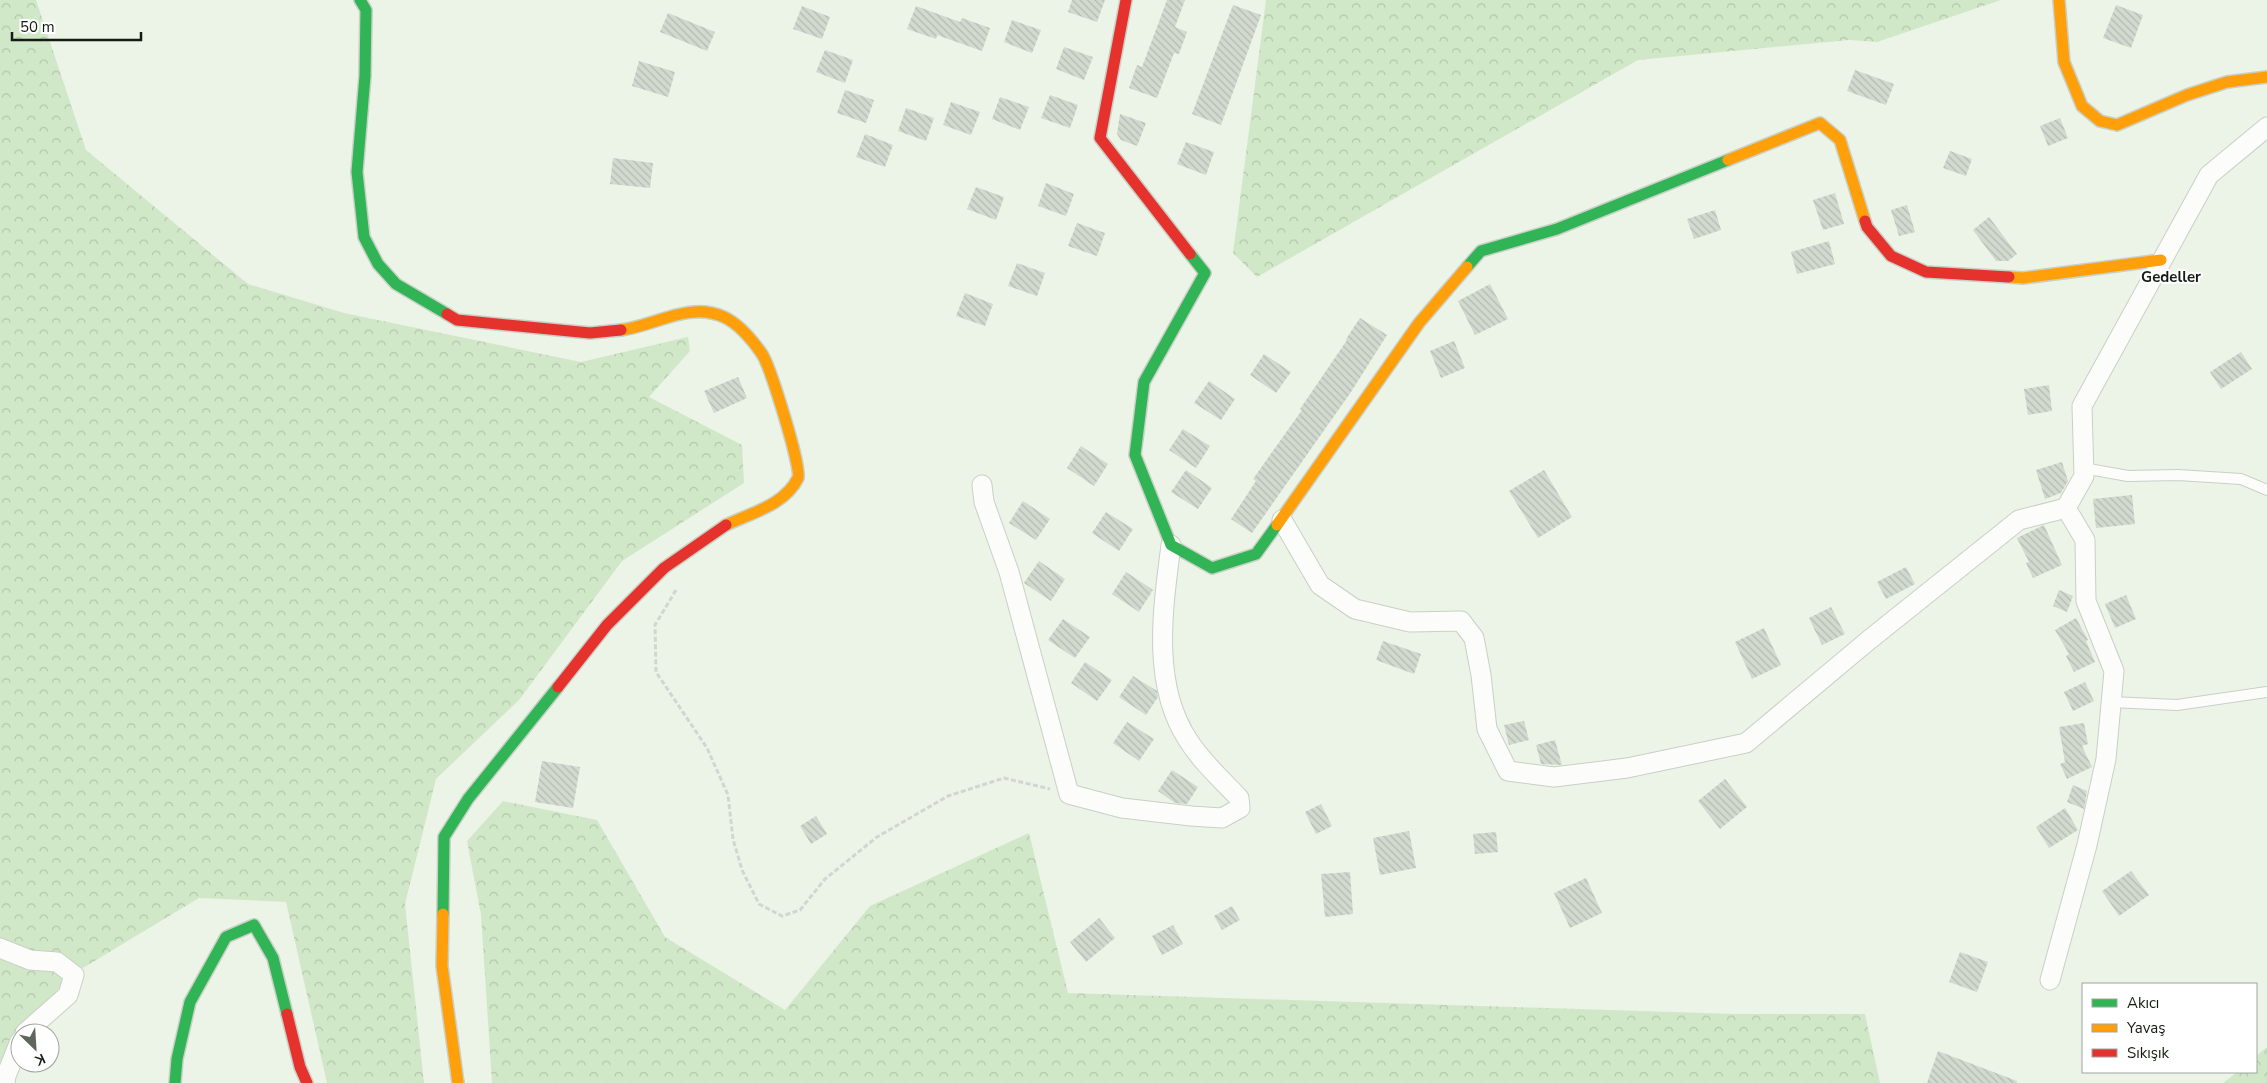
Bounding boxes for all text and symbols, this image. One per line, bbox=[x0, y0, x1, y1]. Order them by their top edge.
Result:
scale bar bbox=[12, 10, 141, 42]
text: 50 m bbox=[20, 17, 55, 37]
district label: Gedeller bbox=[2141, 267, 2201, 287]
legend bbox=[2082, 983, 2257, 1073]
text: Akıcı bbox=[2127, 993, 2159, 1013]
text: Yavaş bbox=[2126, 1018, 2165, 1038]
north arrow bbox=[10, 1023, 60, 1073]
text: Sıkışık bbox=[2127, 1043, 2169, 1063]
text: K bbox=[31, 1049, 49, 1070]

